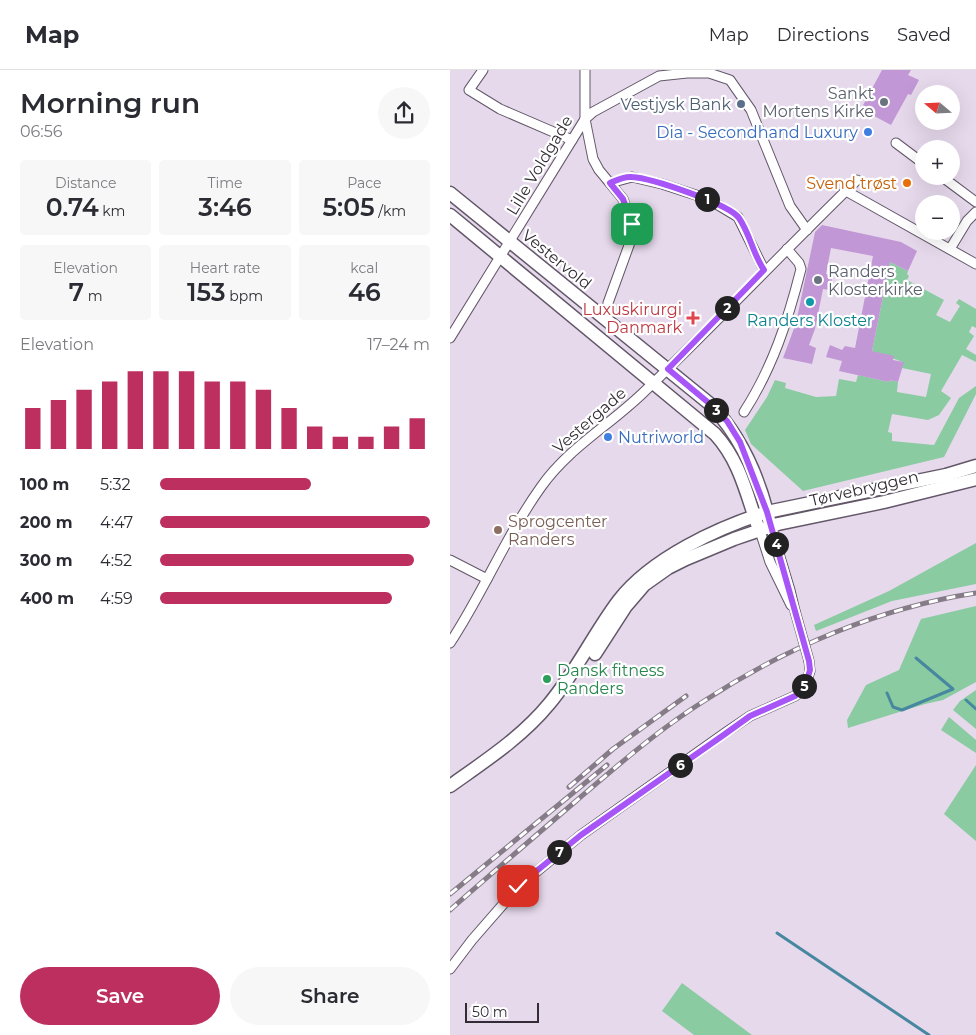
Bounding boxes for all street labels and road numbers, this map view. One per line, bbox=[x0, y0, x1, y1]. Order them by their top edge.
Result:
street label: Lille Voldgade bbox=[502, 112, 577, 218]
street label: Vestervold bbox=[518, 226, 595, 293]
street label: Vestergade bbox=[549, 383, 630, 457]
street label: Tørvebryggen bbox=[808, 467, 920, 510]

